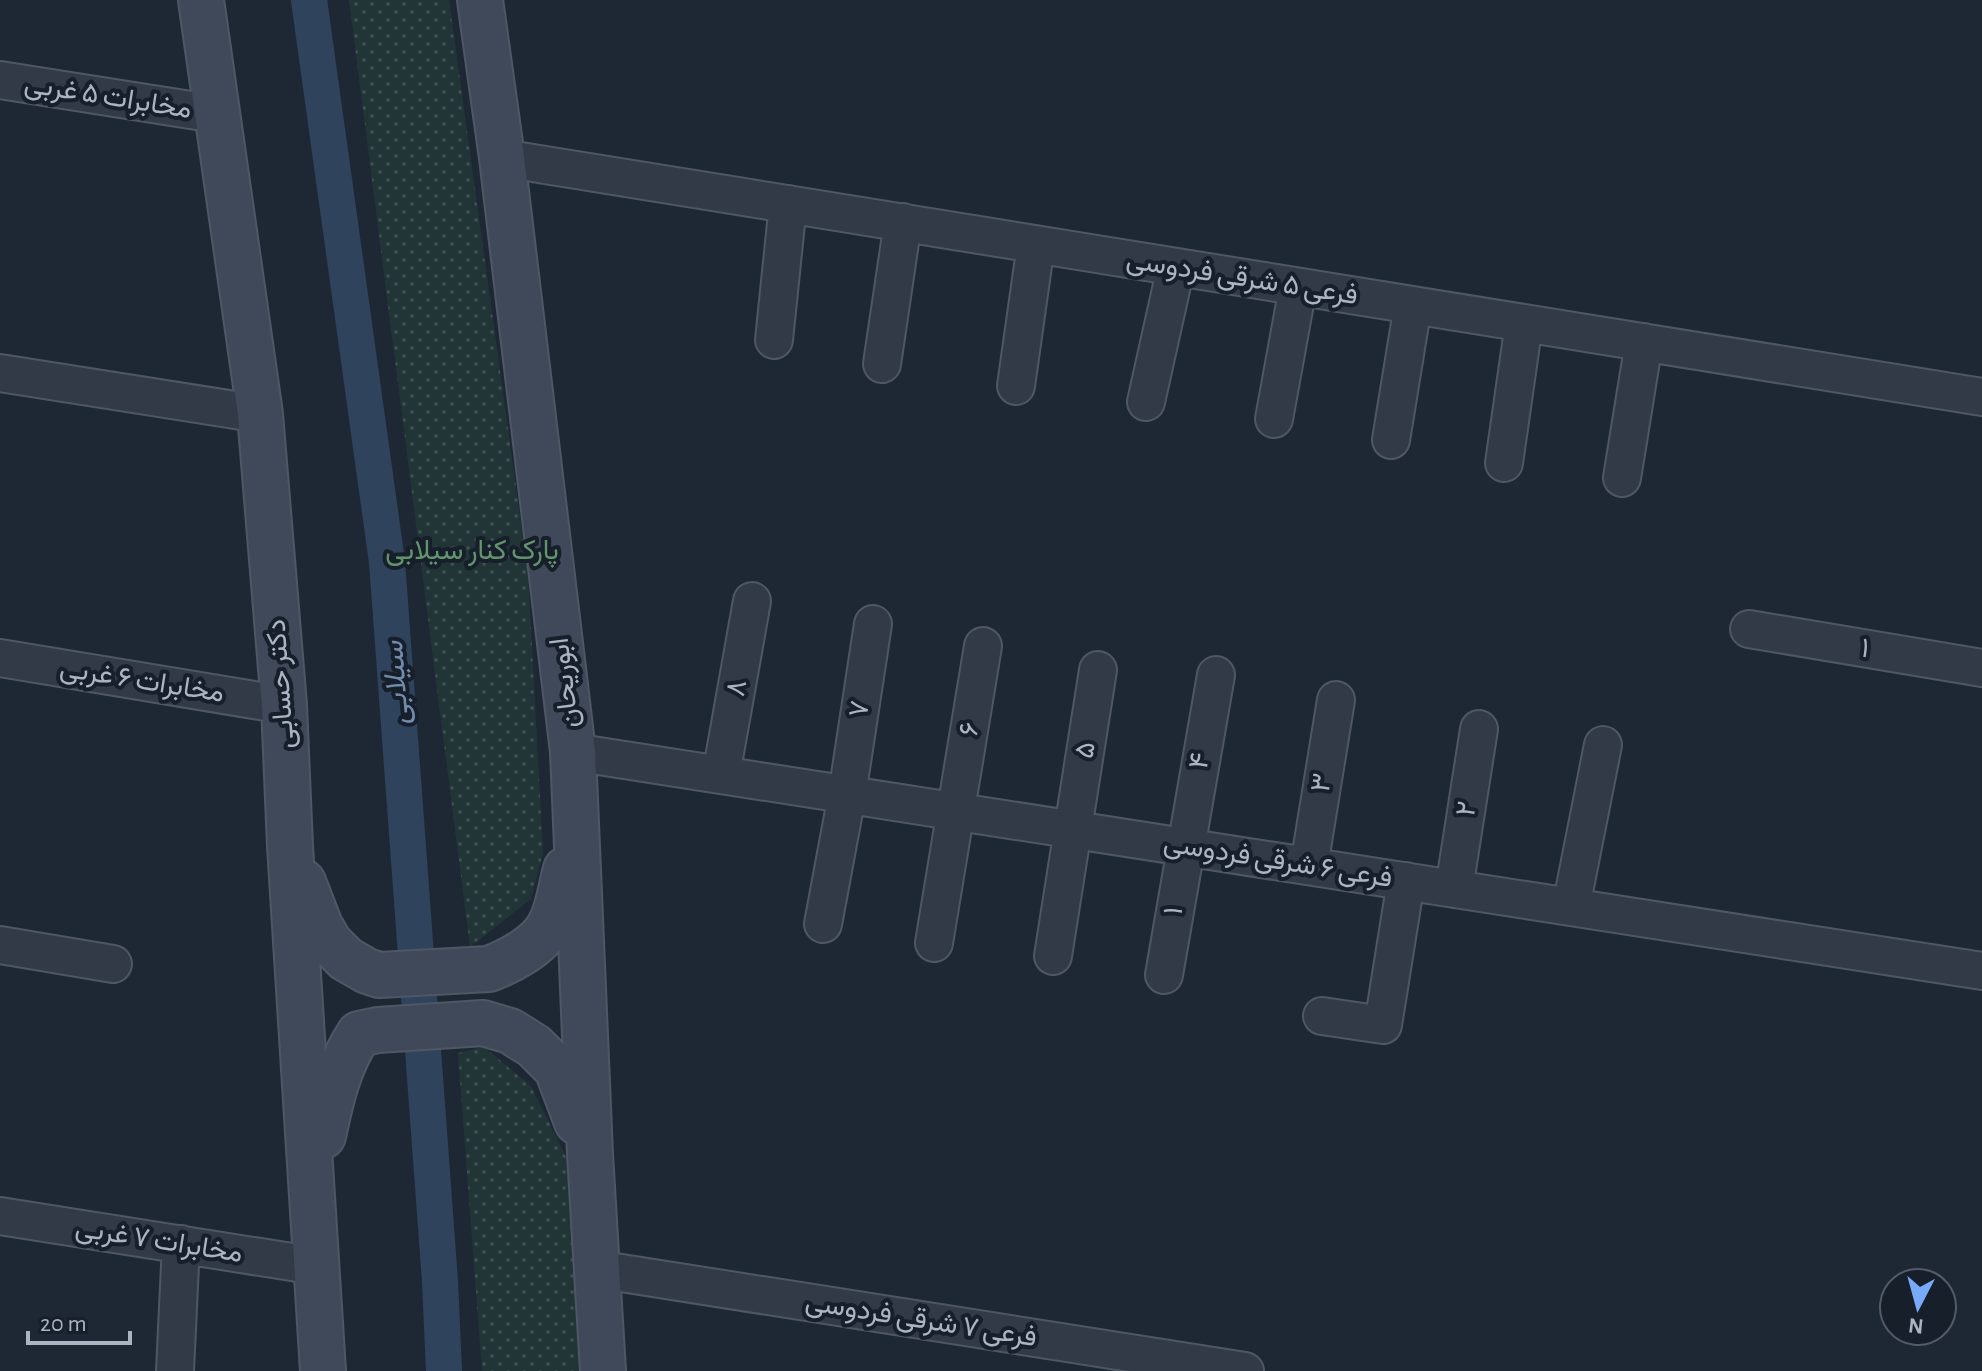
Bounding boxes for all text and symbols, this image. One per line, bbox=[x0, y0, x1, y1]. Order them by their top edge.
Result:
street label: مخابرات ۵ غربی bbox=[22, 70, 194, 126]
street label: فرعی ۵ شرقی فردوسی bbox=[1124, 246, 1360, 312]
park label: پارک کنار سیلابی bbox=[385, 537, 559, 568]
street label: دکتر حسابی bbox=[263, 618, 301, 750]
street label: ۱ bbox=[1859, 635, 1871, 663]
street label: ابوریحان bbox=[546, 636, 586, 730]
water label: سیلابی bbox=[378, 639, 416, 726]
street label: مخابرات ۶ غربی bbox=[57, 654, 226, 710]
street label: ۸ bbox=[722, 677, 752, 699]
street label: ۷ bbox=[845, 699, 875, 719]
street label: ۶ bbox=[955, 720, 985, 738]
street label: ۵ bbox=[1071, 740, 1101, 760]
street label: ۴ bbox=[1185, 751, 1215, 771]
street label: ۳ bbox=[1307, 772, 1337, 794]
street label: ۲ bbox=[1452, 800, 1482, 818]
street label: فرعی ۶ شرقی فردوسی bbox=[1161, 829, 1394, 895]
street label: ۱ bbox=[1160, 905, 1188, 917]
street label: مخابرات ۷ غربی bbox=[73, 1214, 245, 1270]
north arrow bbox=[1878, 1267, 1958, 1347]
street label: فرعی ۷ شرقی فردوسی bbox=[803, 1288, 1039, 1354]
scale bar bbox=[28, 1295, 130, 1345]
text: 20 m bbox=[40, 1312, 87, 1336]
text: N bbox=[1907, 1314, 1925, 1338]

